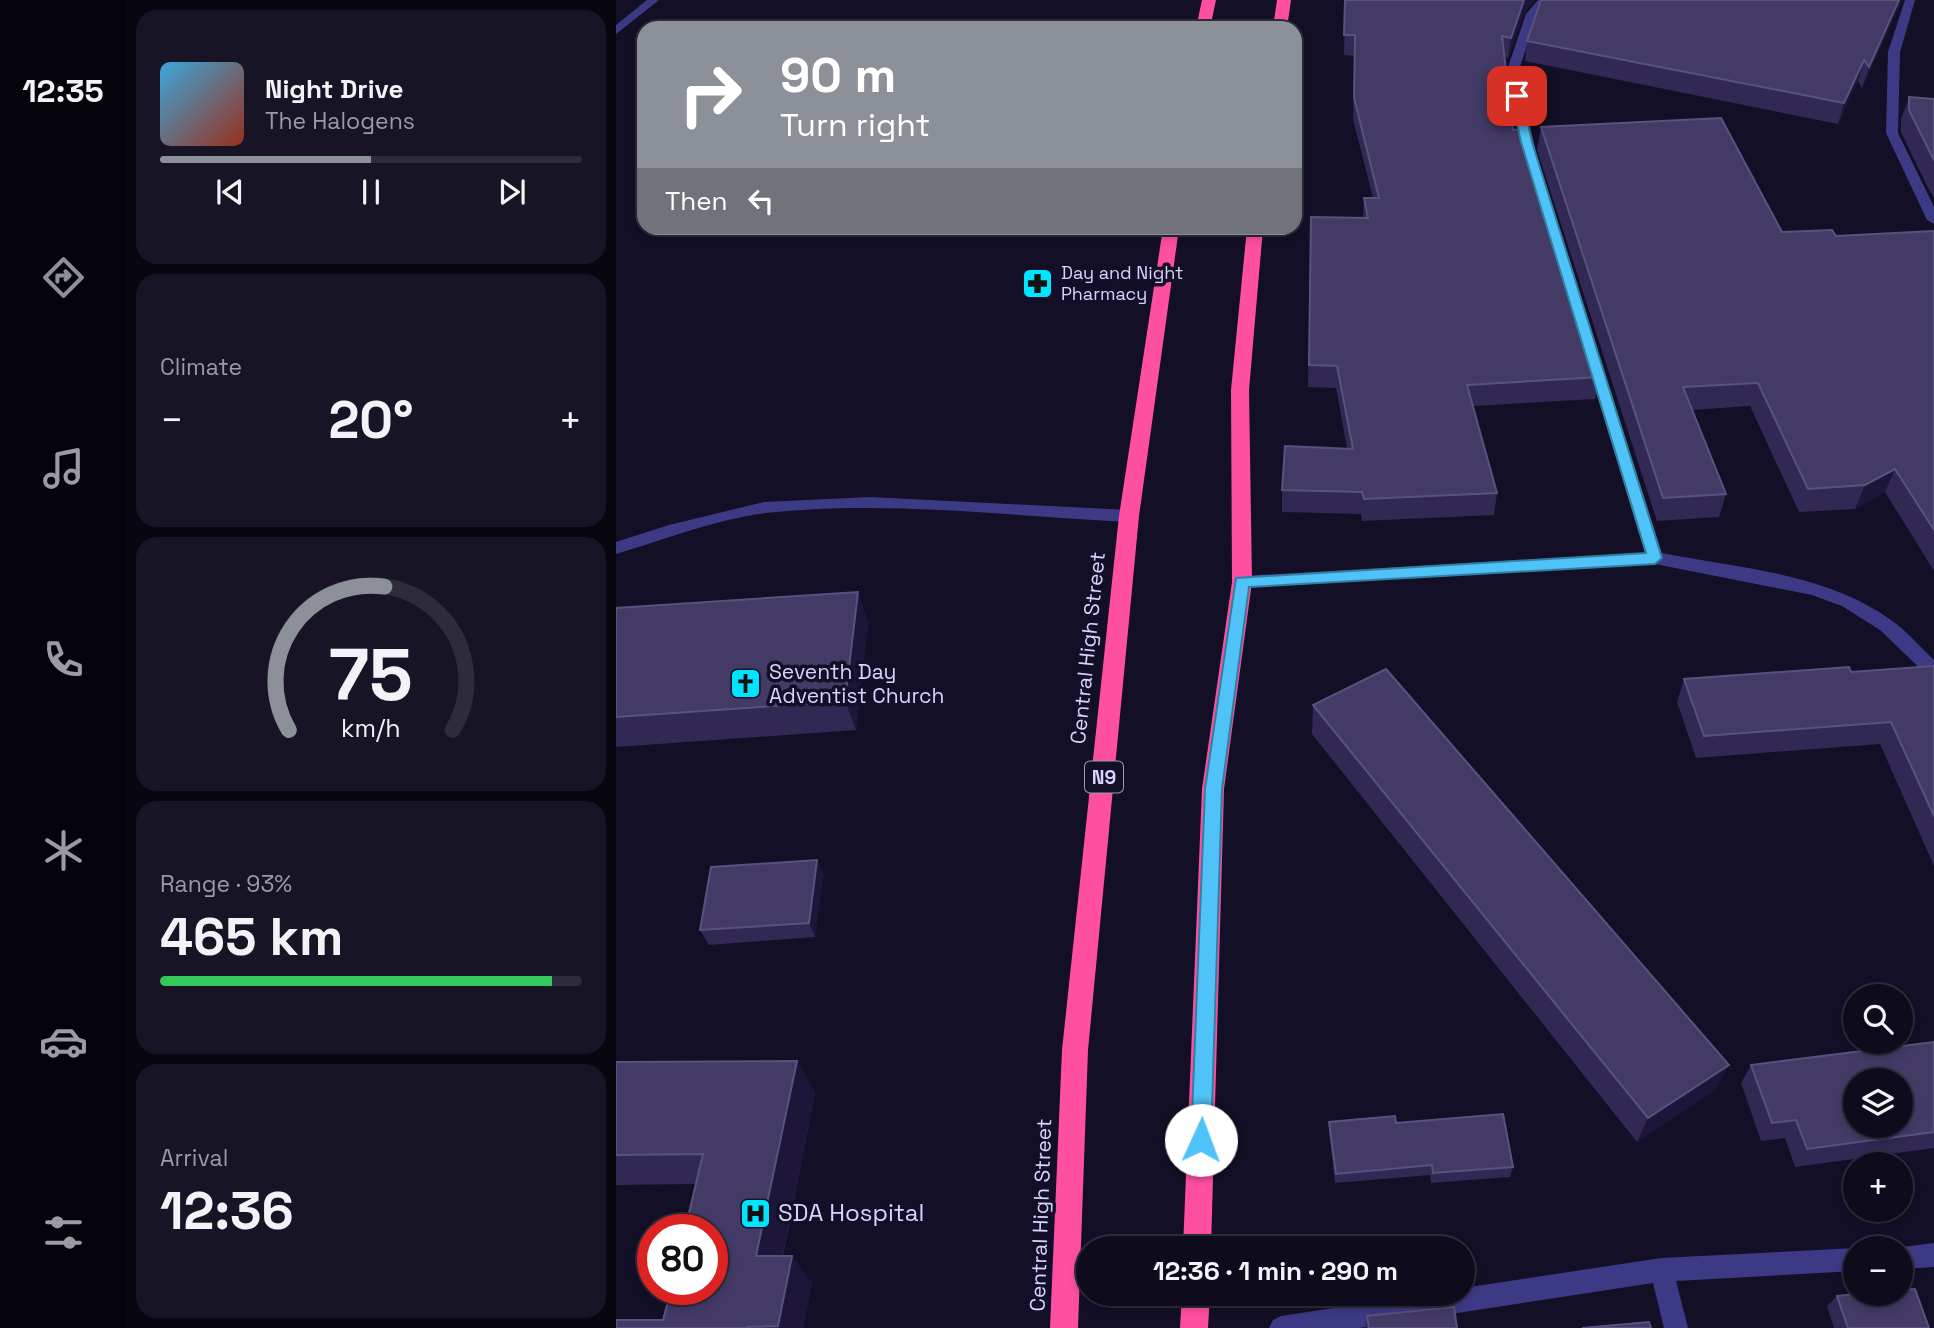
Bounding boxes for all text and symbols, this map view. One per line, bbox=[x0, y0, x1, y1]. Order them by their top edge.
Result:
text: 90 m bbox=[780, 44, 896, 106]
icon: right bbox=[665, 49, 756, 140]
pin bbox=[1487, 66, 1547, 126]
text: 12:35 bbox=[22, 71, 104, 111]
text: Night Drive bbox=[265, 72, 403, 106]
icon: arrive bbox=[1498, 77, 1536, 115]
text: Turn right bbox=[780, 105, 930, 145]
text: The Halogens bbox=[265, 106, 415, 136]
icon: previous bbox=[211, 173, 249, 211]
icon: pause bbox=[352, 173, 390, 211]
icon: next bbox=[493, 173, 531, 211]
icon: left bbox=[742, 182, 780, 220]
text: Then bbox=[665, 184, 728, 218]
icon: directions bbox=[39, 253, 88, 302]
place label: Day and Night Pharmacy bbox=[1061, 261, 1183, 305]
pharmacy icon: Day and Night Pharmacy bbox=[1021, 266, 1055, 300]
text: Climate bbox=[160, 352, 242, 382]
text: 20° bbox=[328, 387, 414, 453]
text: − bbox=[160, 396, 184, 444]
text: + bbox=[558, 396, 582, 444]
icon: music bbox=[39, 444, 88, 493]
street label: Central High Street bbox=[1064, 550, 1111, 745]
text: 75 bbox=[329, 628, 413, 721]
icon: phone bbox=[39, 635, 88, 684]
place label: Seventh Day Adventist Church bbox=[769, 658, 944, 709]
church icon: Seventh Day Adventist Church bbox=[729, 667, 763, 701]
text: km/h bbox=[341, 712, 401, 744]
road number: N9 bbox=[1085, 762, 1123, 792]
icon: climate bbox=[39, 826, 88, 875]
text: Range · 93% bbox=[160, 869, 292, 899]
text: 465 km bbox=[160, 904, 343, 970]
map controls bbox=[1843, 984, 1913, 1306]
button: search bbox=[1843, 984, 1913, 1054]
icon: car bbox=[39, 1017, 88, 1066]
button: layers bbox=[1843, 1068, 1913, 1138]
position arrow bbox=[1164, 1103, 1238, 1177]
street label: Central High Street bbox=[1024, 1118, 1057, 1312]
text: Arrival bbox=[160, 1143, 228, 1173]
button: + bbox=[1843, 1152, 1913, 1222]
text: 12:36 bbox=[160, 1178, 294, 1244]
hospital icon: SDA Hospital bbox=[738, 1196, 772, 1230]
place label: SDA Hospital bbox=[778, 1197, 924, 1228]
icon: filters bbox=[39, 1208, 88, 1257]
speed limit sign: 80 bbox=[637, 1214, 728, 1305]
button: − bbox=[1843, 1236, 1913, 1306]
text: 12:36 · 1 min · 290 m bbox=[1153, 1254, 1398, 1288]

